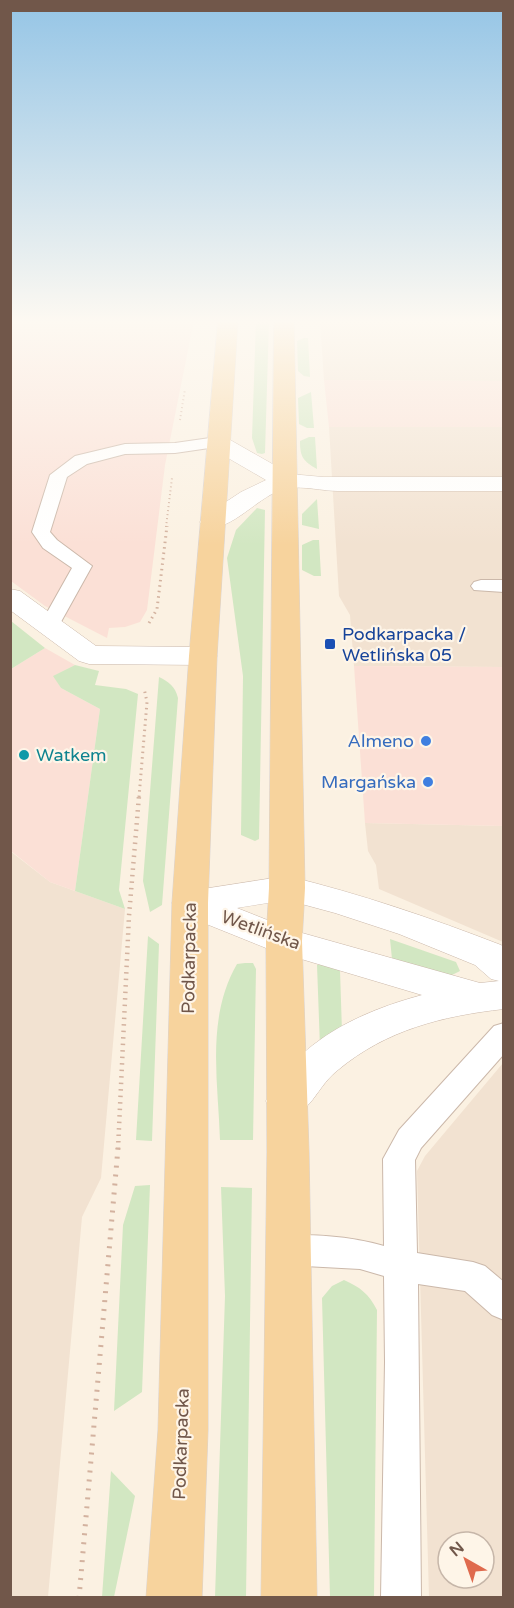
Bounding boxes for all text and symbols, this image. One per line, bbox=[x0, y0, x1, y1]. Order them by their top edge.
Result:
place label: Podkarpacka / Wetlińska 05 bbox=[342, 623, 466, 666]
marker: Podkarpacka / Wetlińska 05 bbox=[323, 637, 337, 651]
place label: Almeno bbox=[348, 730, 414, 752]
marker: Almeno bbox=[419, 734, 433, 748]
place label: Watkem bbox=[36, 744, 107, 766]
marker: Watkem bbox=[17, 748, 31, 762]
place label: Margańska bbox=[321, 771, 416, 793]
marker: Margańska bbox=[421, 775, 435, 789]
street label: Podkarpacka bbox=[177, 902, 201, 1014]
street label: Wetlińska bbox=[218, 906, 304, 954]
street label: Podkarpacka bbox=[168, 1388, 194, 1500]
north arrow bbox=[436, 1530, 496, 1590]
text: N bbox=[446, 1537, 468, 1561]

